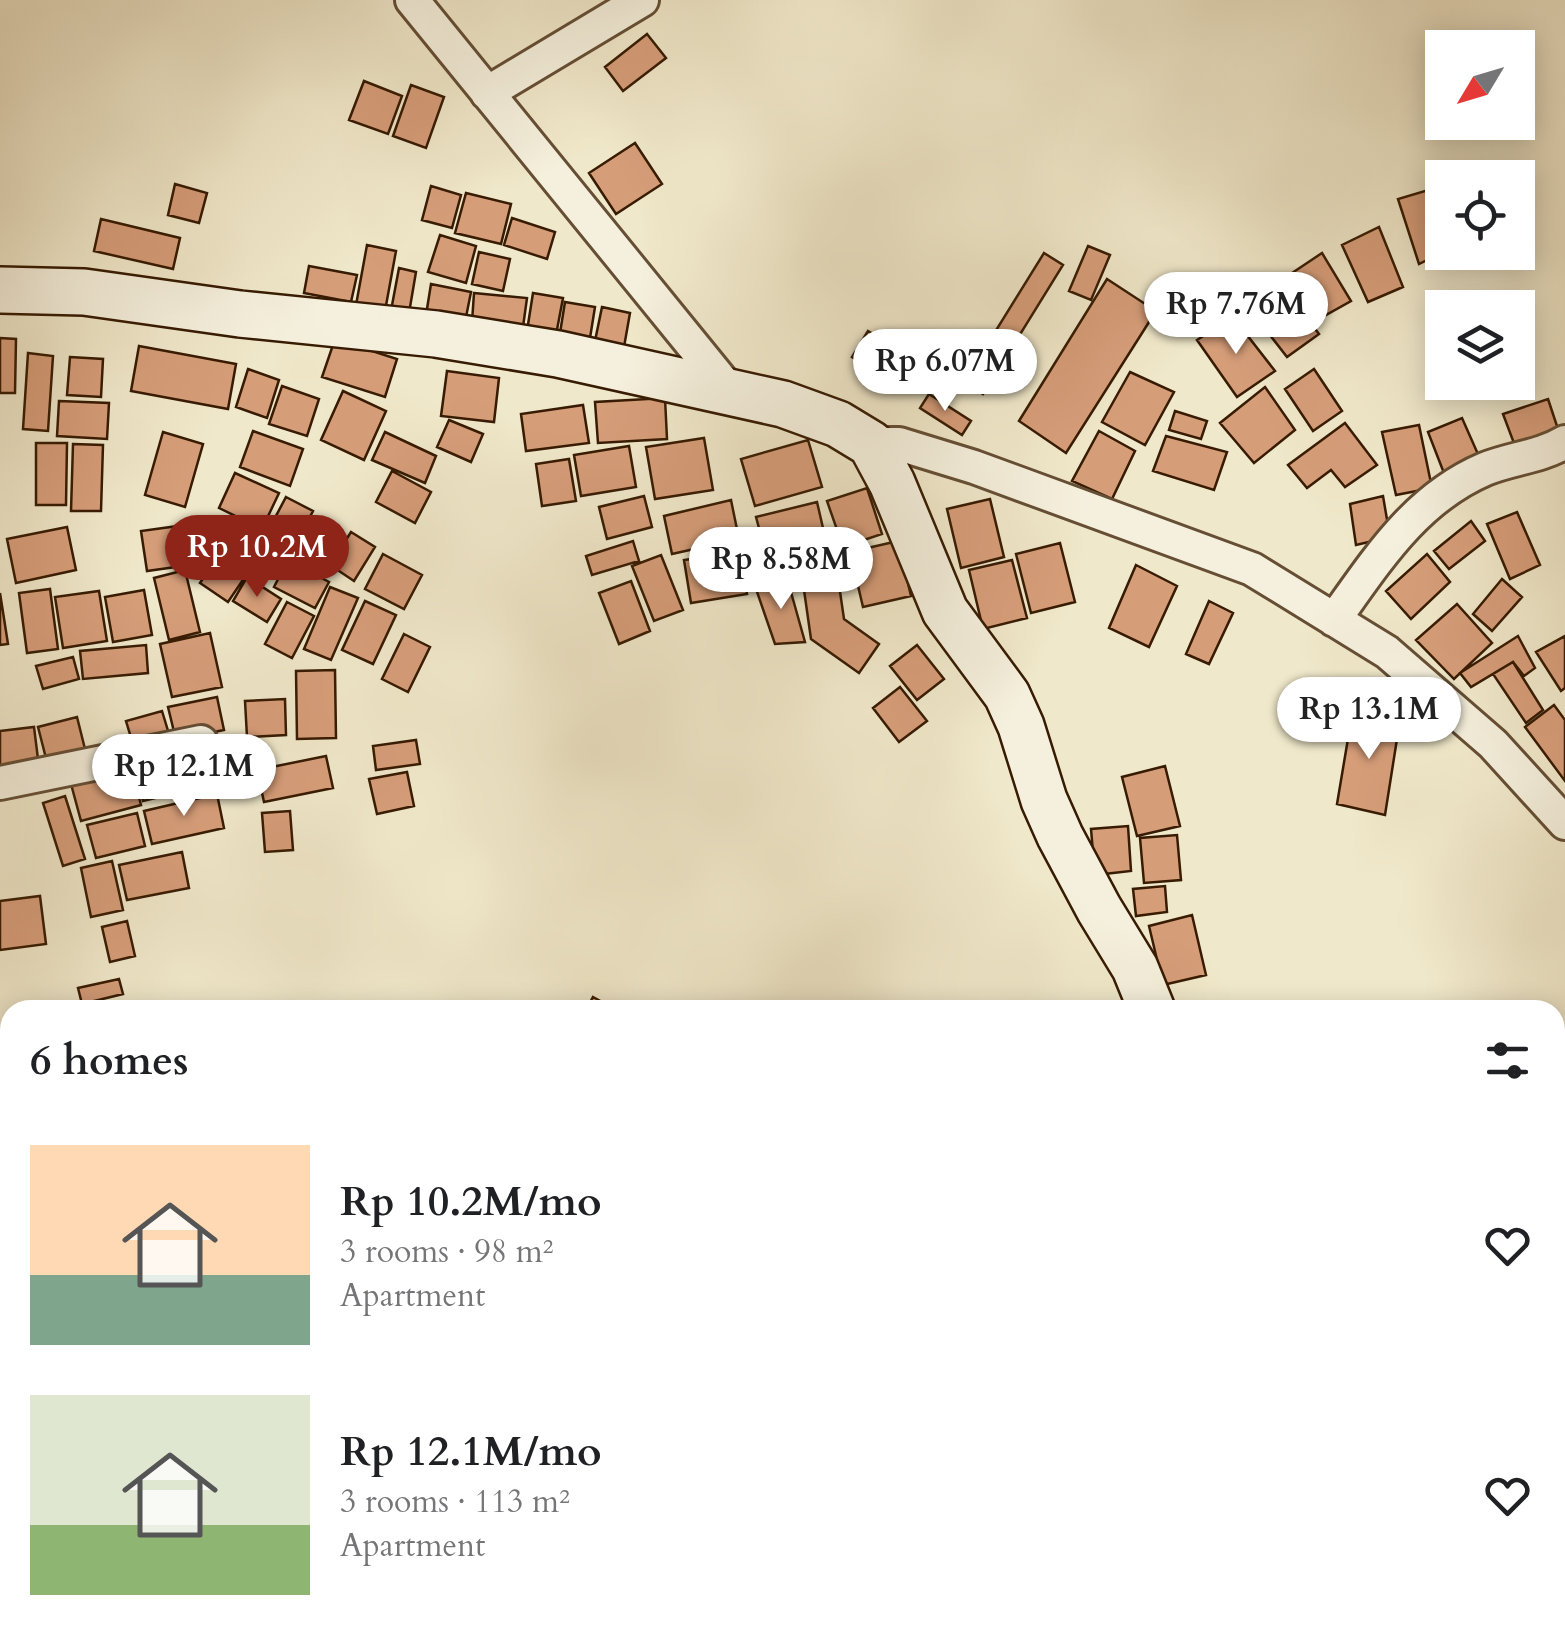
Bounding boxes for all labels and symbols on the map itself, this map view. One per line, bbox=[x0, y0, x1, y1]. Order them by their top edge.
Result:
north arrow bbox=[1425, 30, 1535, 140]
pin: Rp 7.76M bbox=[1133, 272, 1339, 357]
pin: Rp 6.07M bbox=[842, 329, 1048, 414]
pin: Rp 10.2M bbox=[154, 515, 360, 600]
pin: Rp 8.58M bbox=[678, 527, 884, 612]
pin: Rp 13.1M bbox=[1266, 677, 1472, 762]
pin: Rp 12.1M bbox=[81, 734, 287, 819]

